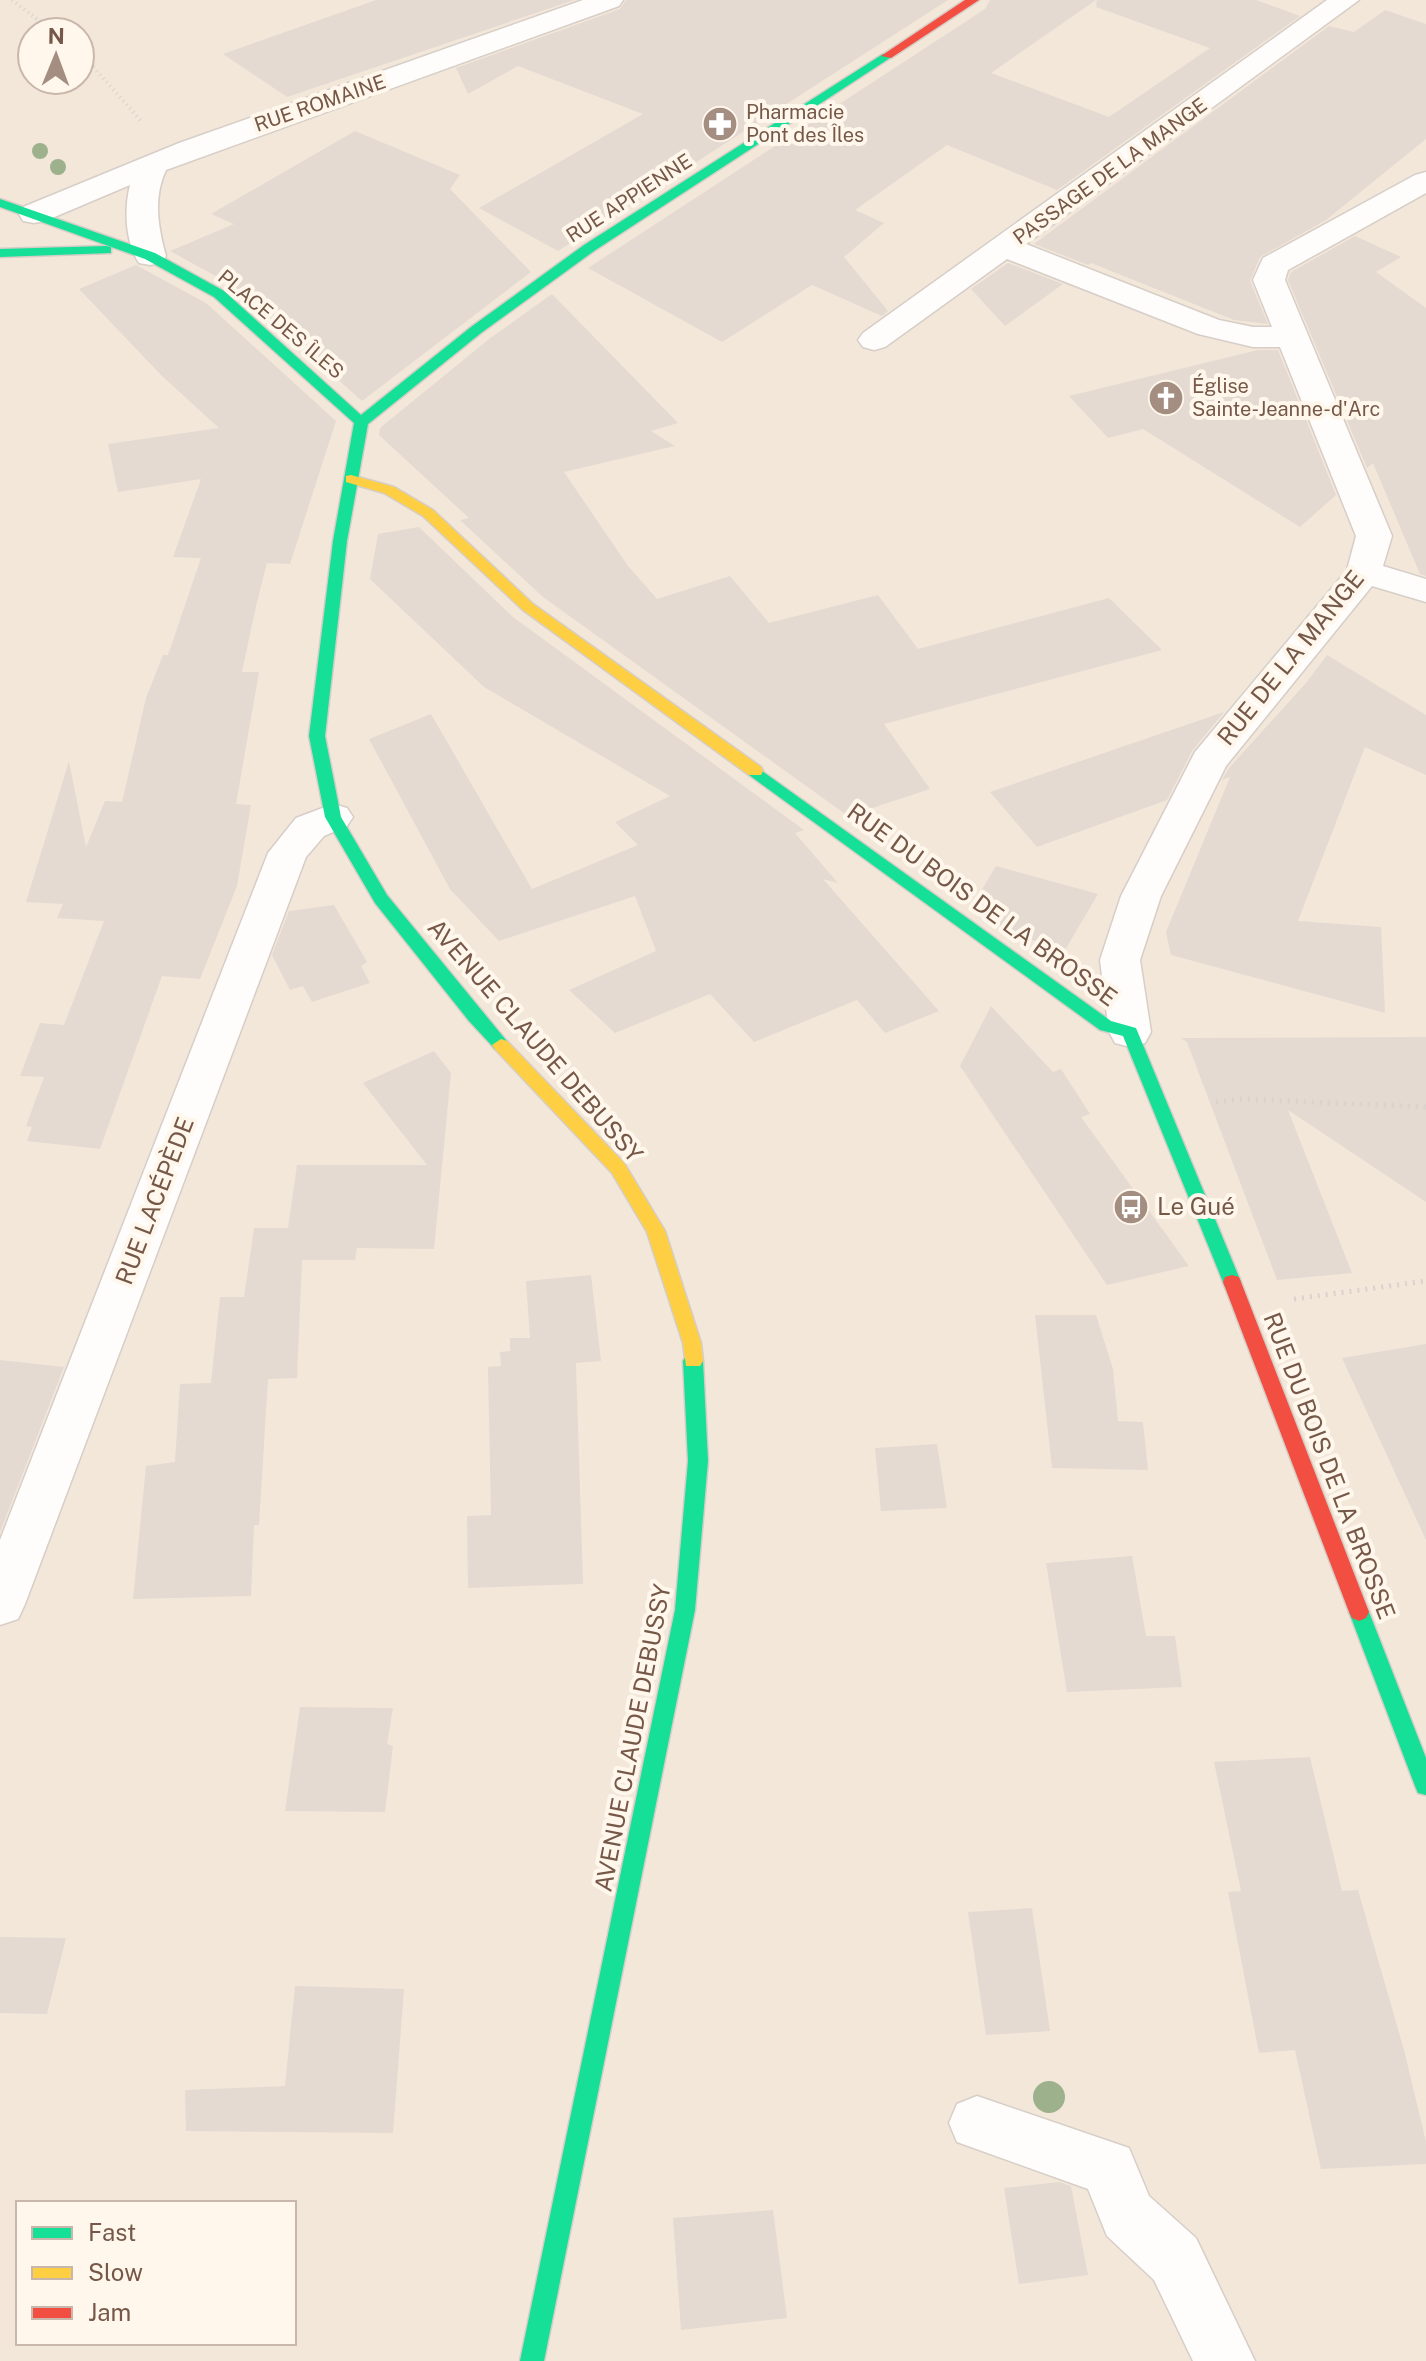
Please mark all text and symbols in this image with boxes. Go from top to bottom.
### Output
north arrow [16,16,96,96]
text: N [48,23,65,49]
street label: RUE ROMAINE [251,69,389,137]
street label: PASSAGE DE LA MANGE [1008,93,1212,249]
place label: Pharmacie Pont des Îles [746,100,864,147]
pharmacy icon: Pharmacie Pont des Îles [701,105,739,143]
street label: RUE APPIENNE [562,148,696,248]
street label: PLACE DES ÎLES [213,264,349,384]
place label: Église Sainte-Jeanne-d'Arc [1192,373,1380,421]
church icon: Église Sainte-Jeanne-d'Arc [1147,379,1185,417]
street label: RUE DE LA MANGE [1211,564,1369,750]
street label: RUE DU BOIS DE LA BROSSE [842,797,1123,1011]
street label: AVENUE CLAUDE DEBUSSY [423,913,649,1168]
street label: RUE LACÉPÈDE [109,1113,199,1288]
bus stop icon: Le Gué [1112,1188,1150,1226]
place label: Le Gué [1157,1192,1235,1220]
street label: RUE DU BOIS DE LA BROSSE [1258,1308,1401,1623]
street label: AVENUE CLAUDE DEBUSSY [588,1581,676,1894]
legend [16,2201,296,2345]
text: Fast [88,2218,136,2246]
text: Slow [88,2258,143,2286]
text: Jam [88,2298,131,2326]

